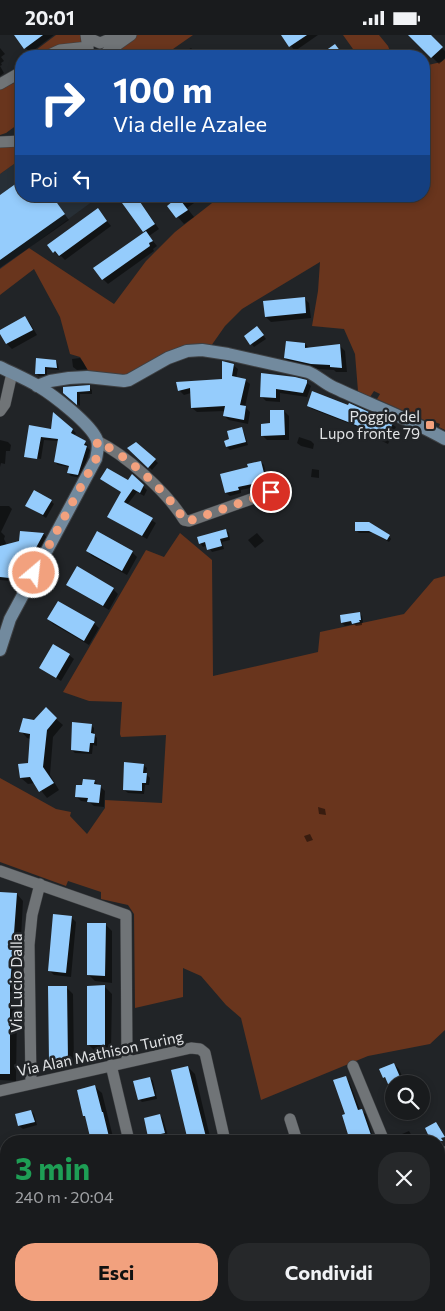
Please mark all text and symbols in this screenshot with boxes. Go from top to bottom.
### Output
text: 20:01 [25,6,75,29]
text: 100 m [113,67,213,110]
icon: right [30,70,95,135]
text: Via delle Azalee [113,110,267,137]
icon: left [68,165,96,193]
text: Poi [30,168,58,191]
place label: Poggio del Lupo fronte 79 [319,407,420,442]
marker: Poggio del Lupo fronte 79 [424,419,436,431]
pin [250,471,292,513]
icon: arrive [257,478,285,506]
position arrow [7,546,59,598]
street label: Via Lucio Dalla [7,933,25,1033]
street label: Via Alan Mathison Turing [15,1027,185,1079]
map controls [385,1075,430,1120]
button: search [385,1075,430,1120]
text: 3 min [15,1149,90,1186]
button: close [378,1152,430,1204]
text: 240 m · 20:04 [15,1187,114,1206]
button: Esci [15,1243,218,1301]
button: Condividi [228,1243,430,1301]

